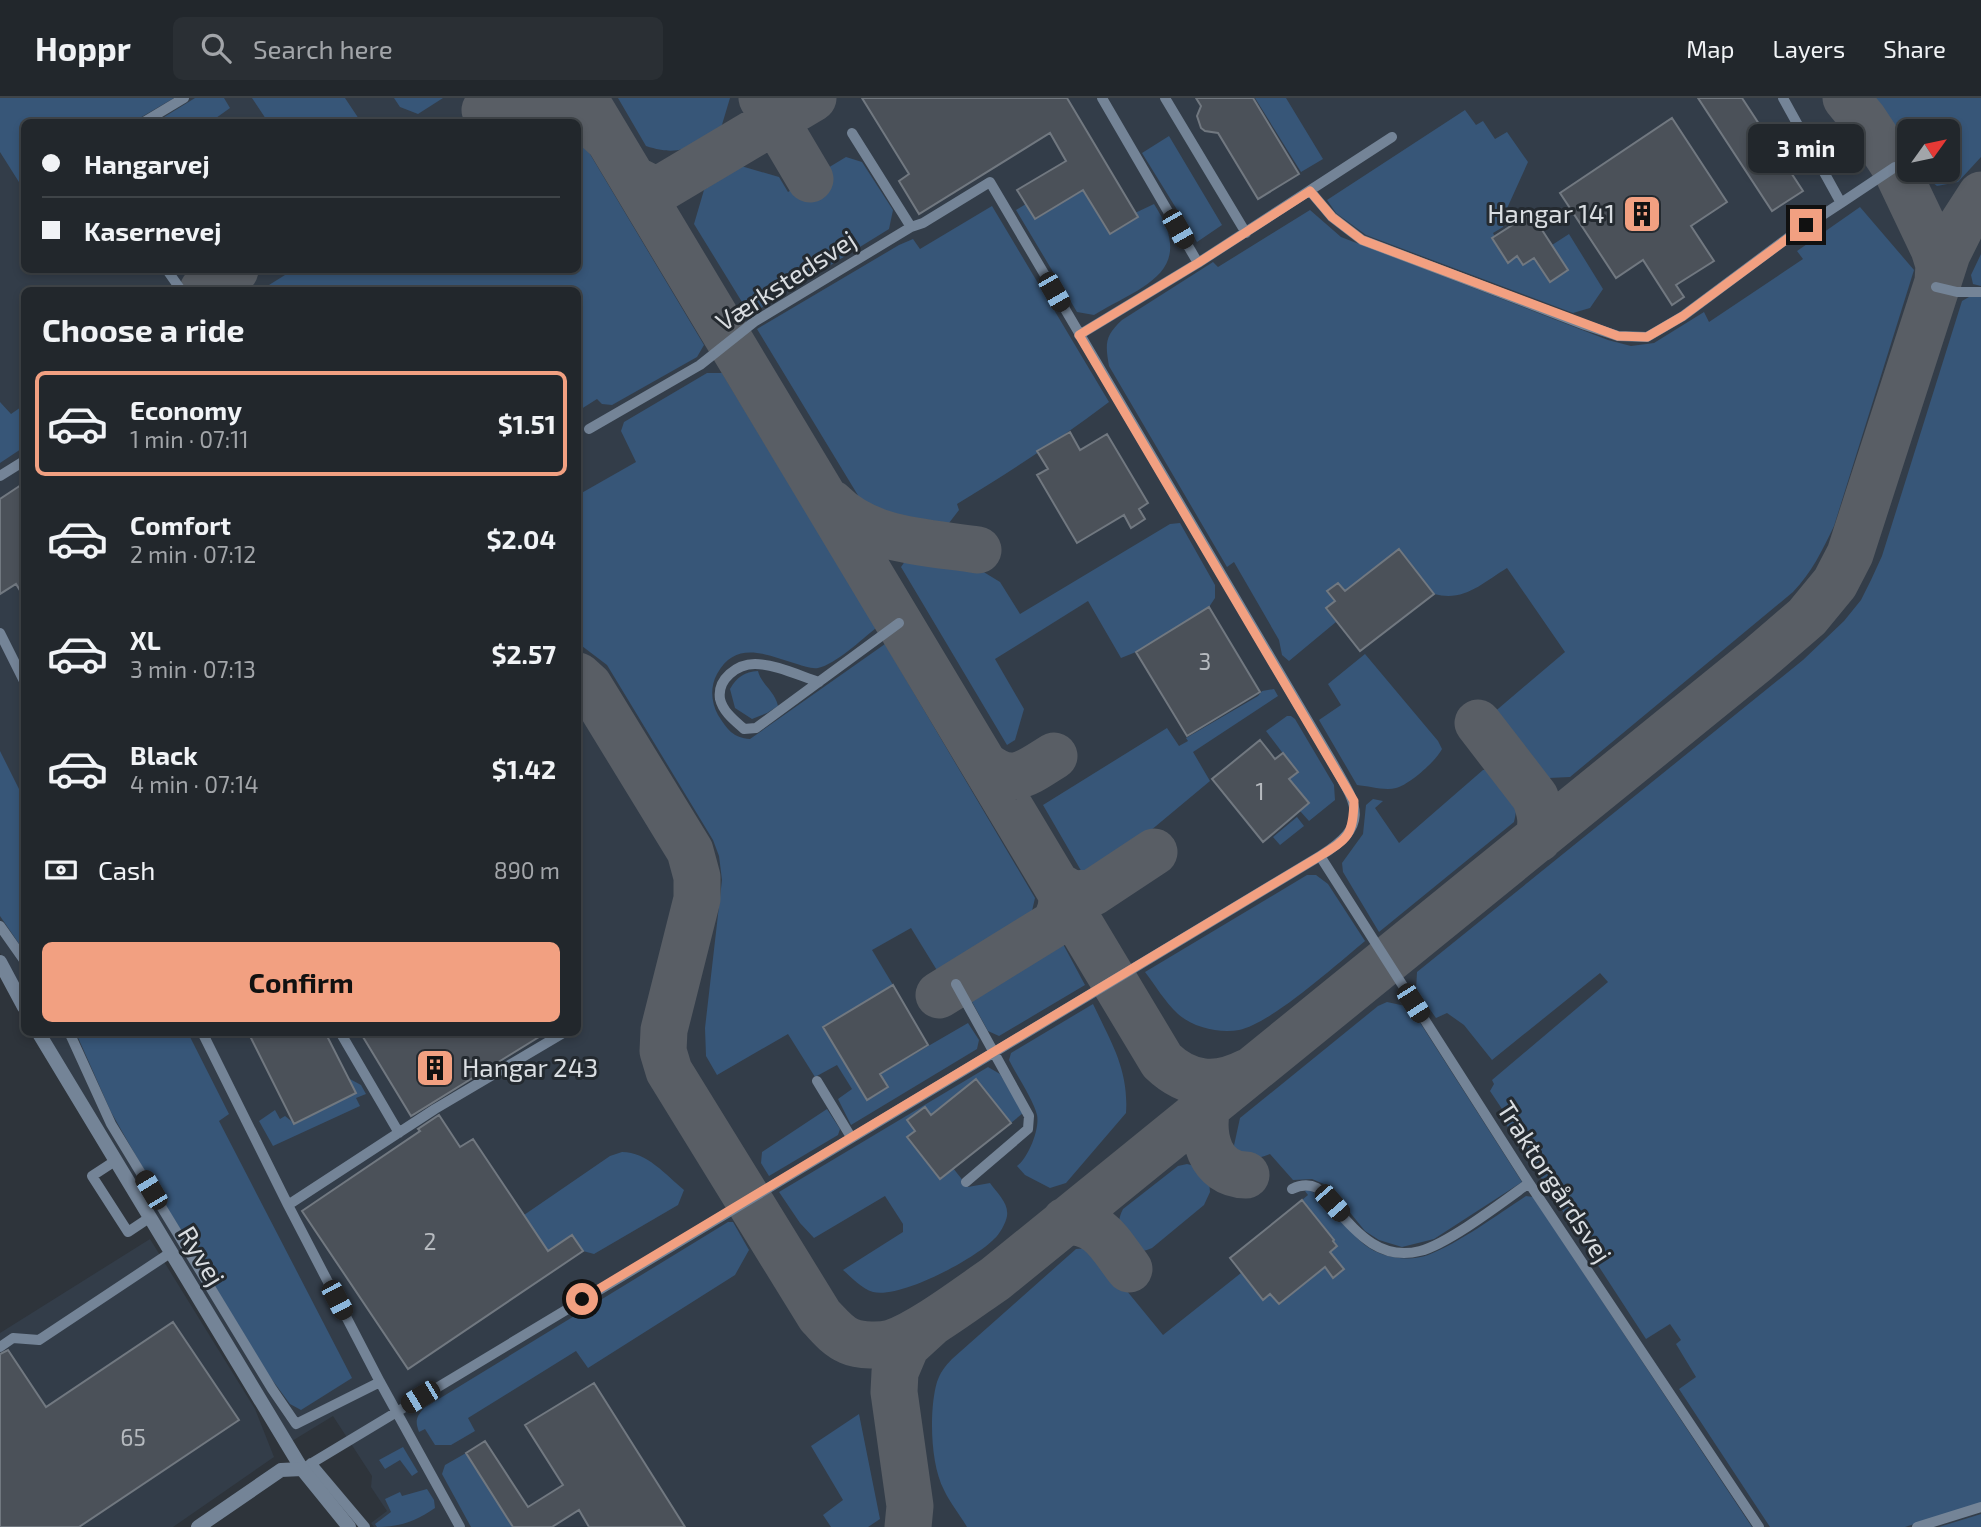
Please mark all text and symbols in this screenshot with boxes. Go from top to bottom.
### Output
search box [173,17,663,80]
text: Hoppr [35,28,131,68]
icon: search [197,29,235,67]
text: Search here [253,33,393,64]
text: Map [1686,34,1734,63]
text: Layers [1772,34,1845,63]
text: Share [1883,34,1946,63]
north arrow [1897,119,1960,182]
map controls [1897,119,1960,182]
callout: 3 min [1748,123,1864,172]
text: 3 min [1777,134,1835,162]
text: Hangarvej [84,148,210,179]
building icon: Hangar 141 [1621,193,1663,235]
place label: Hangar 141 [1487,197,1615,228]
car [1159,206,1198,252]
route end [1790,209,1822,241]
text: Kasernevej [84,215,221,246]
street label: Værkstedsvej [709,223,861,336]
car [1035,269,1074,315]
text: Choose a ride [42,310,245,348]
icon: car [46,392,109,455]
text: Economy [130,394,242,425]
text: $1.51 [498,408,556,439]
text: 1 min · 07:11 [130,425,249,453]
icon: car [46,507,109,570]
text: Comfort [130,509,231,540]
text: $2.04 [487,523,556,554]
text: 2 min · 07:12 [130,540,256,568]
icon: car [46,622,109,685]
text: XL [130,624,161,655]
text: $2.57 [491,638,556,669]
house number: 3 [1199,647,1211,675]
text: 3 min · 07:13 [130,655,256,683]
icon: car [46,737,109,800]
text: Black [130,739,198,770]
text: $1.42 [492,753,556,784]
text: 4 min · 07:14 [130,770,259,798]
house number: 1 [1255,777,1265,805]
icon: cash [42,851,80,889]
text: Cash [98,854,155,885]
text: 890 m [494,856,560,884]
button: Confirm [42,942,560,1022]
car [1393,980,1434,1026]
building icon: Hangar 243 [414,1047,456,1089]
place label: Hangar 243 [462,1051,598,1082]
street label: Traktorgårdsvej [1491,1095,1619,1268]
car [132,1167,171,1213]
car [1311,1180,1354,1226]
street label: Ryvej [173,1220,232,1291]
house number: 2 [424,1227,436,1255]
car [318,1277,357,1323]
route start [566,1283,598,1315]
car [397,1377,444,1417]
house number: 65 [120,1423,146,1451]

